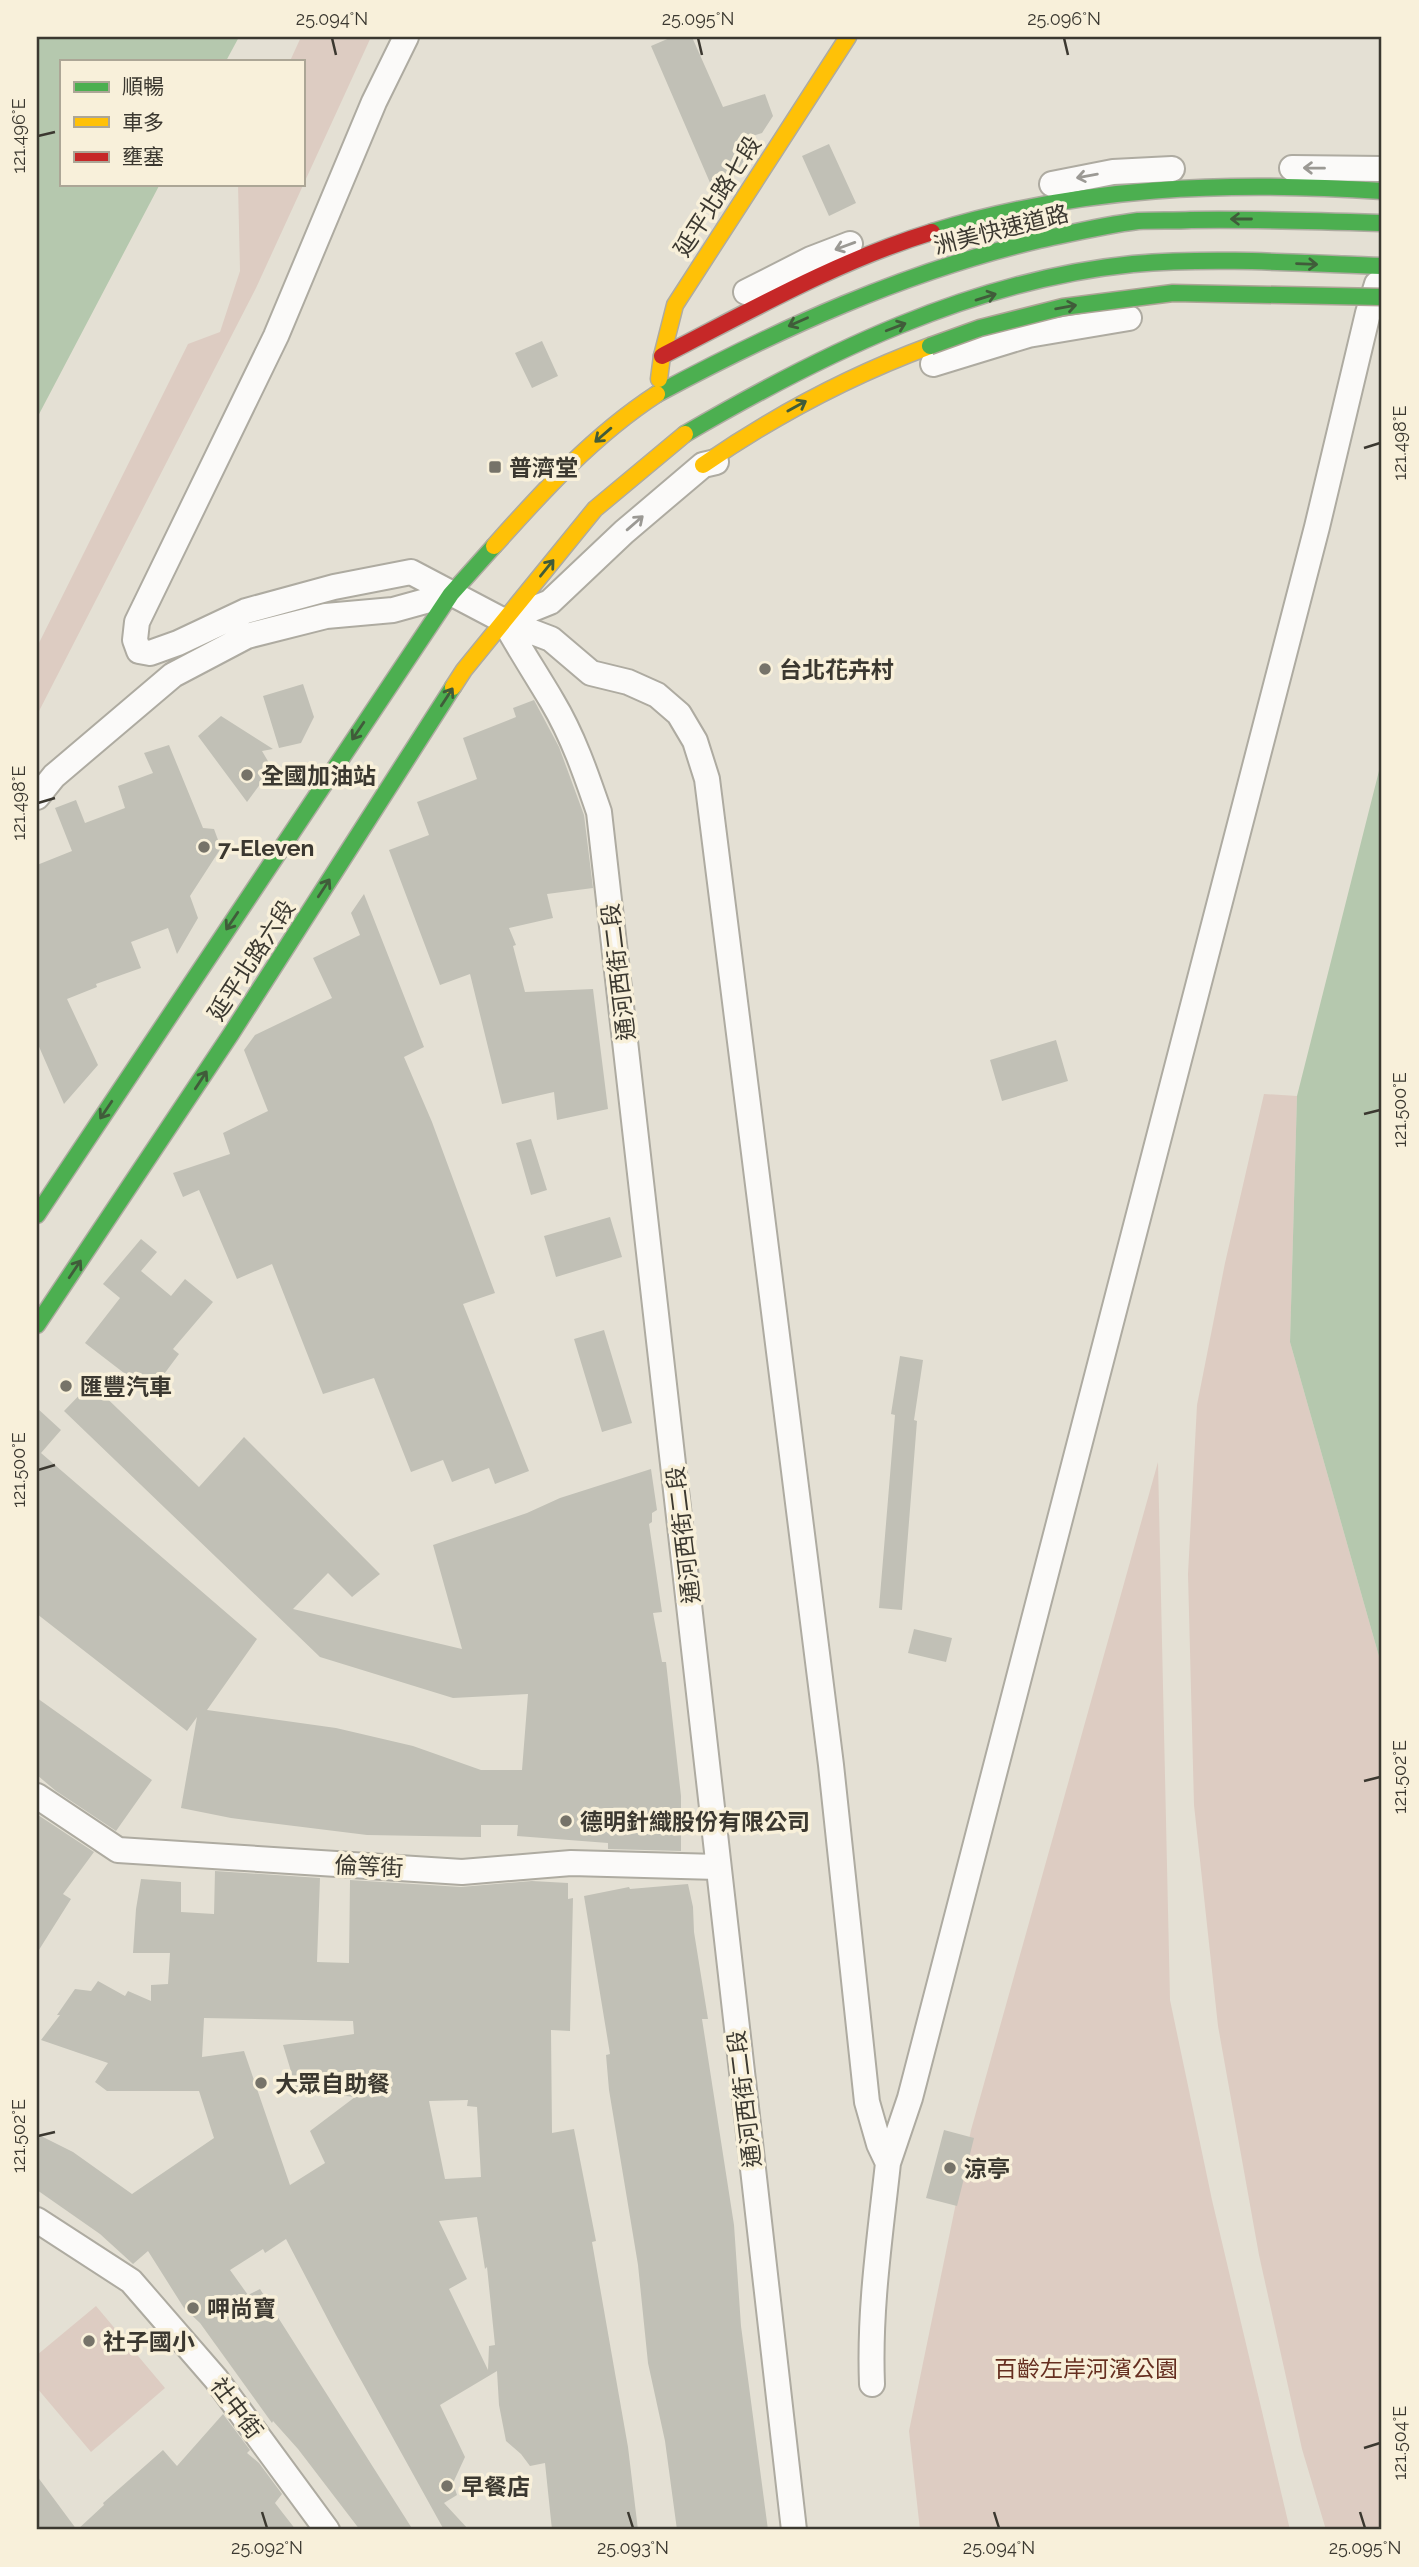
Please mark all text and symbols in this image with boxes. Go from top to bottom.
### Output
text: 25.094°N [296,8,368,29]
text: 25.095°N [662,8,734,29]
text: 25.096°N [1027,8,1101,29]
legend [60,60,304,186]
text: 順暢 [122,74,164,99]
text: 121.496°E [8,98,29,174]
text: 車多 [122,110,164,135]
street label: 延平北路七段 [668,131,766,261]
text: 壅塞 [122,144,164,169]
one-way arrow [1303,161,1326,175]
one-way arrow [1076,170,1099,183]
street label: 洲美快速道路 [931,199,1071,259]
one-way arrow [1229,212,1252,226]
one-way arrow [835,241,857,253]
one-way arrow [1296,257,1319,270]
one-way arrow [975,290,997,303]
one-way arrow [1054,300,1077,313]
one-way arrow [788,316,809,329]
one-way arrow [884,320,906,333]
one-way arrow [787,399,807,413]
text: 121.498°E [1389,405,1410,481]
one-way arrow [594,427,612,443]
place label: 普濟堂 [509,454,578,481]
marker: 普濟堂 [487,459,503,475]
one-way arrow [626,515,644,531]
one-way arrow [539,559,555,577]
place label: 台北花卉村 [779,656,894,683]
marker: 台北花卉村 [757,661,773,677]
one-way arrow [440,687,454,707]
one-way arrow [351,721,365,741]
place label: 全國加油站 [261,762,376,789]
text: 121.498°E [8,765,29,841]
marker: 全國加油站 [239,767,255,783]
place label: 7-Eleven [218,834,314,861]
marker: 7-Eleven [196,839,212,855]
one-way arrow [318,879,332,899]
street label: 延平北路六段 [202,895,300,1025]
street label: 通河西街二段 [596,902,640,1042]
one-way arrow [225,911,239,930]
one-way arrow [194,1070,208,1090]
text: 121.500°E [1389,1072,1410,1148]
one-way arrow [99,1100,113,1120]
one-way arrow [68,1260,82,1279]
place label: 匯豐汽車 [80,1373,172,1400]
marker: 匯豐汽車 [58,1378,74,1394]
text: 121.500°E [8,1432,29,1508]
street label: 通河西街二段 [661,1465,705,1605]
text: 121.502°E [1389,1740,1410,1814]
place label: 德明針織股份有限公司 [580,1808,810,1835]
marker: 德明針織股份有限公司 [558,1813,574,1829]
street label: 倫等街 [334,1851,404,1881]
street label: 通河西街二段 [722,2029,766,2169]
place label: 大眾自助餐 [275,2070,390,2097]
marker: 大眾自助餐 [253,2075,269,2091]
text: 121.502°E [8,2099,29,2173]
place label: 涼亭 [964,2155,1010,2182]
marker: 涼亭 [942,2160,958,2176]
place label: 呷尚寶 [207,2295,276,2322]
marker: 呷尚寶 [185,2300,201,2316]
place label: 社子國小 [103,2328,195,2355]
marker: 社子國小 [81,2333,97,2349]
park label: 百齡左岸河濱公園 [994,2355,1178,2382]
street label: 社中街 [205,2372,269,2444]
text: 121.504°E [1389,2406,1410,2480]
place label: 早餐店 [461,2473,530,2500]
marker: 早餐店 [439,2478,455,2494]
text: 25.092°N [231,2537,303,2558]
text: 25.093°N [597,2537,669,2558]
text: 25.094°N [963,2537,1035,2558]
text: 25.095°N [1329,2537,1401,2558]

